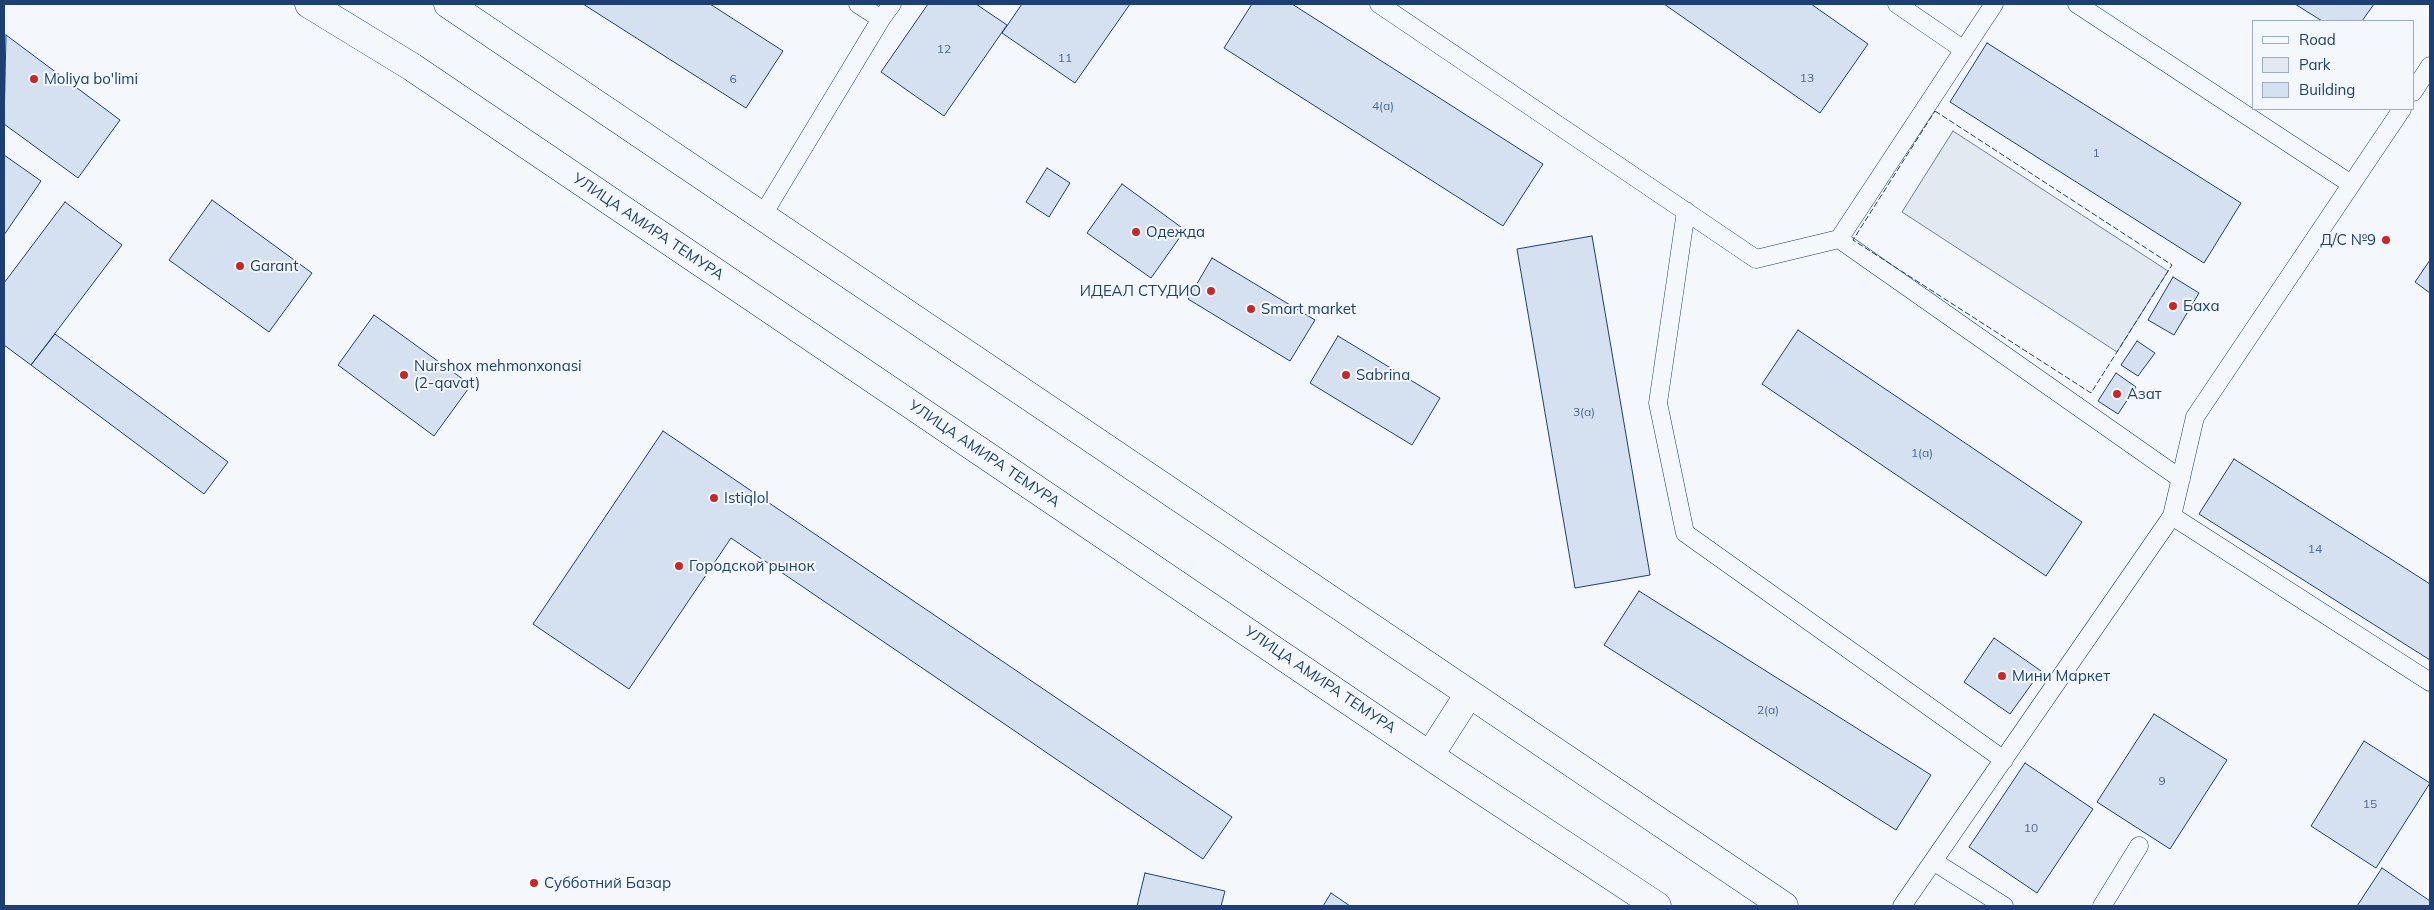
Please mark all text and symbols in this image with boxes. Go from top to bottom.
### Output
legend [2252,20,2414,110]
text: Road [2299,30,2336,49]
house number: 12 [937,42,951,56]
house number: 11 [1058,51,1072,65]
text: Park [2299,55,2331,74]
place label: Moliya bo'limi [44,70,138,88]
house number: 13 [1800,71,1814,85]
house number: 6 [729,72,737,86]
marker: Moliya bo'limi [28,73,40,85]
text: Building [2299,80,2355,99]
house number: 4(а) [1372,99,1394,113]
house number: 1 [2092,146,2100,160]
street label: УЛИЦА АМИРА ТЕМУРА [569,170,727,284]
place label: Одежда [1146,223,1205,241]
marker: Одежда [1130,226,1142,238]
place label: Д/С №9 [2320,231,2376,249]
marker: Д/С №9 [2380,234,2392,246]
place label: Garant [250,257,298,275]
marker: Garant [234,260,246,272]
place label: ИДЕАЛ СТУДИО [1080,282,1201,300]
marker: ИДЕАЛ СТУДИО [1205,285,1217,297]
place label: Баха [2183,297,2220,315]
place label: Smart market [1261,300,1356,318]
marker: Баха [2167,300,2179,312]
marker: Smart market [1245,303,1257,315]
place label: Nurshox mehmonxonasi (2-qavat) [414,357,582,392]
place label: Sabrina [1356,366,1410,384]
marker: Nurshox mehmonxonasi (2-qavat) [398,369,410,381]
marker: Sabrina [1340,369,1352,381]
place label: Азат [2127,385,2162,403]
marker: Азат [2111,388,2123,400]
street label: УЛИЦА АМИРА ТЕМУРА [905,397,1063,511]
house number: 3(а) [1573,405,1595,419]
house number: 1(а) [1911,446,1933,460]
place label: Istiqlol [724,489,769,507]
marker: Istiqlol [708,492,720,504]
house number: 14 [2308,542,2322,556]
place label: Городской рынок [689,557,815,575]
marker: Городской рынок [673,560,685,572]
street label: УЛИЦА АМИРА ТЕМУРА [1241,623,1399,737]
place label: Мини Маркет [2012,667,2110,685]
marker: Мини Маркет [1996,670,2008,682]
house number: 2(а) [1757,703,1779,717]
house number: 9 [2158,774,2166,788]
house number: 15 [2363,797,2377,811]
house number: 10 [2024,821,2038,835]
place label: Субботний Базар [544,874,671,892]
marker: Субботний Базар [528,877,540,889]

